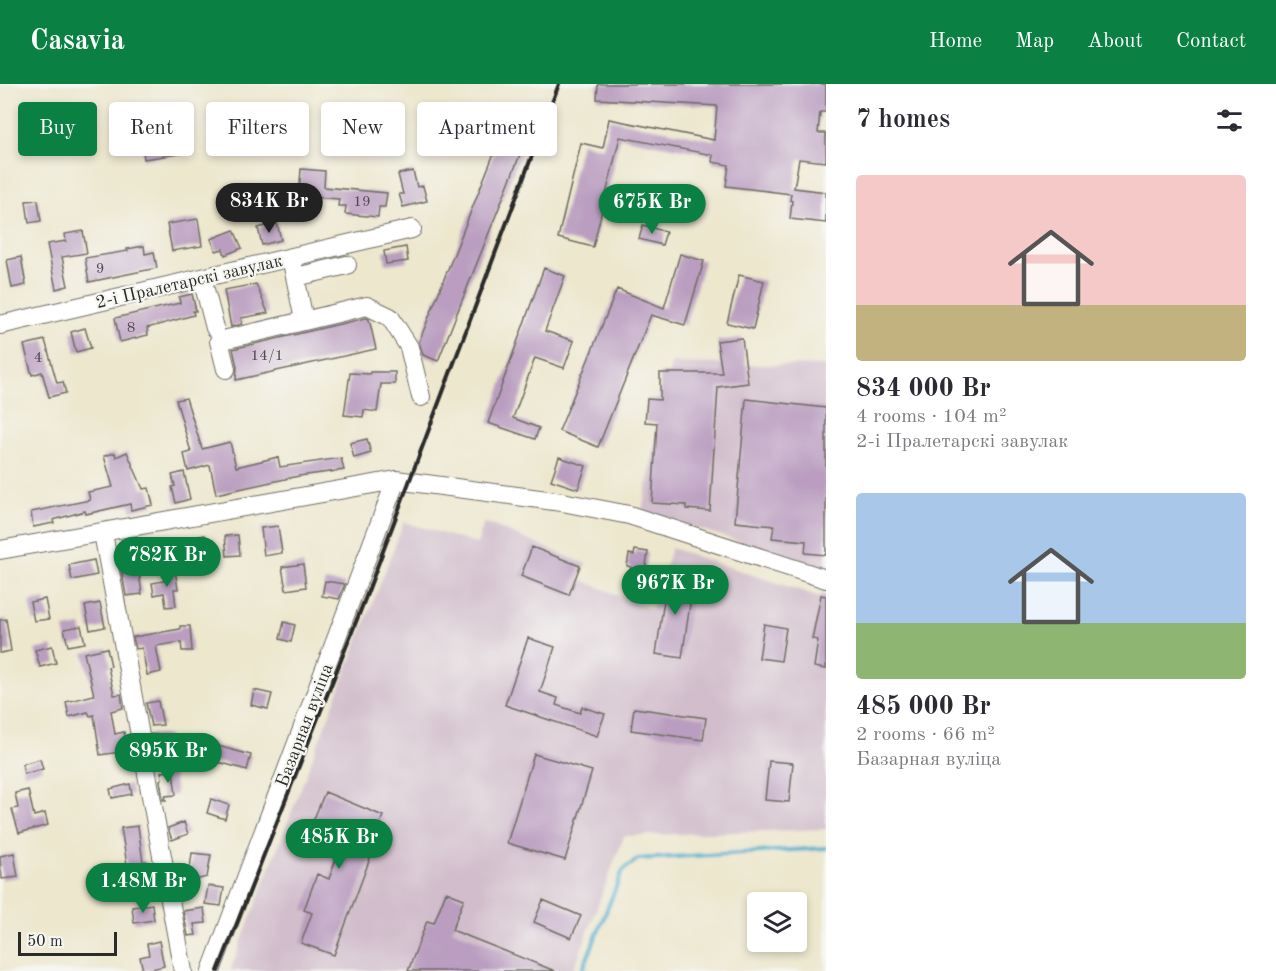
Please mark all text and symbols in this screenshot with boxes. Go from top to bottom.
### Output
text: Casavia [30,28,125,56]
text: Home [929,31,982,52]
text: Map [1015,31,1054,52]
text: About [1087,31,1143,52]
text: Contact [1176,31,1246,52]
chip: Buy [18,102,97,156]
chip: Rent [109,102,194,156]
chip: Filters [206,102,309,156]
chip: New [321,102,405,156]
chip: Apartment [417,102,557,156]
icon: filters [1213,104,1246,137]
text: 7 homes [856,107,950,133]
pin: 834K Br [214,183,324,234]
pin: 675K Br [597,184,707,235]
text: 834K Br [230,192,308,212]
text: 675K Br [613,193,691,213]
house number: 19 [353,195,371,210]
icon: home [997,214,1105,322]
street label: 2-і Пралетарскі завулак [94,252,284,312]
house number: 9 [96,262,104,277]
house number: 8 [127,321,135,336]
house number: 14/1 [251,349,283,364]
house number: 4 [34,351,42,366]
text: 834 000 Br [856,376,991,402]
text: 4 rooms · 104 m² [856,407,1006,427]
text: 2-і Пралетарскі завулак [856,432,1068,452]
icon: home [997,532,1105,640]
pin: 782K Br [112,537,222,588]
text: 782K Br [128,546,206,566]
pin: 967K Br [620,565,730,616]
text: 967K Br [636,574,714,594]
street label: Базарная вуліца [273,661,337,790]
text: 485 000 Br [856,694,991,720]
text: 2 rooms · 66 m² [856,725,995,745]
pin: 895K Br [113,733,223,784]
text: 895K Br [129,742,207,762]
text: Базарная вуліца [856,750,1001,770]
pin: 485K Br [284,819,394,870]
text: 485K Br [300,828,378,848]
pin: 1.48M Br [81,863,205,914]
text: 1.48M Br [100,872,186,892]
map controls [747,892,807,952]
button: layers [747,892,807,952]
scale bar [18,929,117,956]
text: 50 m [27,934,63,950]

